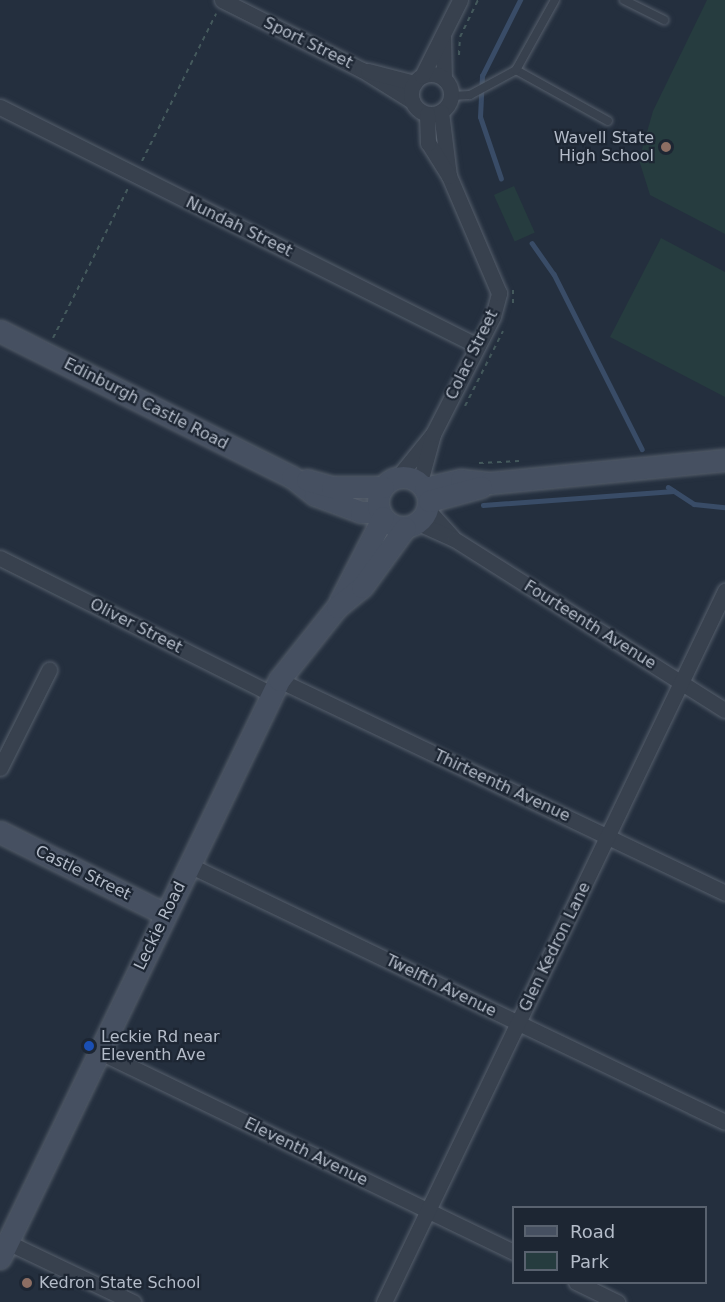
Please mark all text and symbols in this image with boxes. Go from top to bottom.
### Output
street label: Sport Street [260,13,356,73]
place label: Wavell State High School [554,128,654,166]
marker: Wavell State High School [659,140,673,154]
street label: Nundah Street [183,193,295,261]
street label: Colac Street [442,307,502,403]
street label: Edinburgh Castle Road [61,354,231,454]
street label: Fourteenth Avenue [520,577,660,673]
street label: Oliver Street [87,595,185,657]
street label: Thirteenth Avenue [431,746,573,826]
street label: Castle Street [32,842,134,904]
street label: Leckie Road [130,879,190,973]
street label: Glen Kedron Lane [515,879,595,1015]
street label: Twelfth Avenue [383,951,499,1021]
place label: Leckie Rd near Eleventh Ave [101,1027,220,1065]
marker: Leckie Rd near Eleventh Ave [82,1039,96,1053]
street label: Eleventh Avenue [241,1114,371,1190]
legend [512,1206,707,1284]
text: Road [570,1221,615,1242]
text: Park [570,1251,609,1272]
place label: Kedron State School [39,1273,200,1293]
marker: Kedron State School [20,1276,34,1290]

